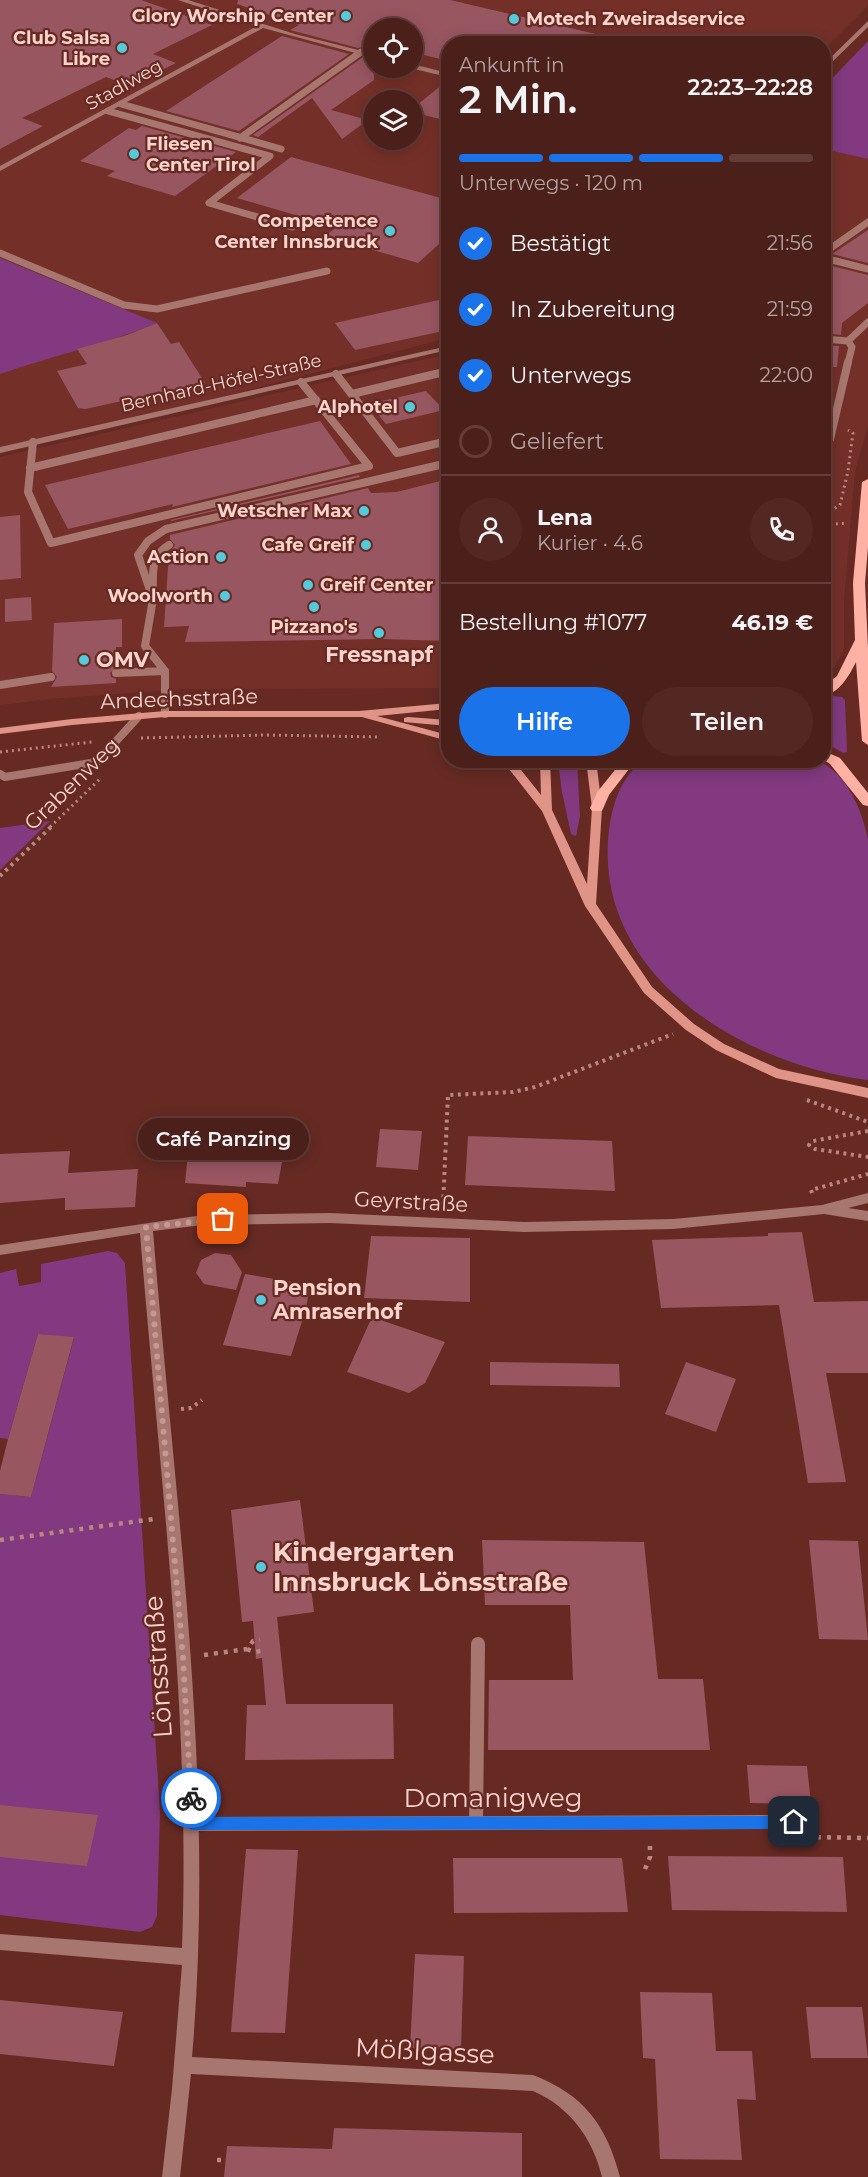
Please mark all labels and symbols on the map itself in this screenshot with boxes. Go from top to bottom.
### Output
place label: Glory Worship Center [132,5,334,27]
place label: Motech Zweiradservice [526,8,745,30]
marker: Glory Worship Center [339,9,353,23]
marker: Motech Zweiradservice [507,12,521,26]
place label: Club Salsa Libre [13,27,110,70]
marker: Club Salsa Libre [115,41,129,55]
street label: Stadlweg [82,55,166,115]
place label: Fliesen Center Tirol [146,133,256,176]
marker: Fliesen Center Tirol [127,147,141,161]
place label: Competence Center Innsbruck [215,210,378,253]
marker: Competence Center Innsbruck [383,224,397,238]
street label: Bernhard-Höfel-Straße [119,349,323,417]
place label: Alphotel [317,396,398,418]
marker: Alphotel [403,400,417,414]
place label: Wetscher Max [217,500,352,522]
marker: Wetscher Max [357,504,371,518]
place label: Cafe Greif [261,534,355,556]
marker: Cafe Greif [359,538,373,552]
place label: Action [146,546,209,568]
marker: Action [214,550,228,564]
place label: Greif Center [320,574,434,596]
marker: Greif Center [301,578,315,592]
place label: Woolworth [107,585,213,607]
marker: Woolworth [218,589,232,603]
marker: Pizzano's [307,600,321,614]
place label: Pizzano's [271,616,358,638]
marker: Fressnapf [372,626,386,640]
place label: Fressnapf [325,642,434,667]
place label: OMV [96,647,149,672]
marker: OMV [77,653,91,667]
street label: Andechsstraße [100,683,258,714]
street label: Grabenweg [19,732,124,835]
callout: Café Panzing [138,1117,308,1159]
street label: Geyrstraße [353,1186,469,1217]
pin [197,1193,248,1244]
place label: Pension Amraserhof [272,1275,403,1324]
marker: Pension Amraserhof [254,1293,268,1307]
place label: Kindergarten Innsbruck Lönsstraße [273,1536,568,1598]
marker: Kindergarten Innsbruck Lönsstraße [254,1560,268,1574]
street label: Lönsstraße [137,1595,179,1739]
courier [161,1768,221,1828]
street label: Domanigweg [403,1782,583,1814]
pin [768,1796,819,1847]
street label: Mößlgasse [354,2031,496,2071]

